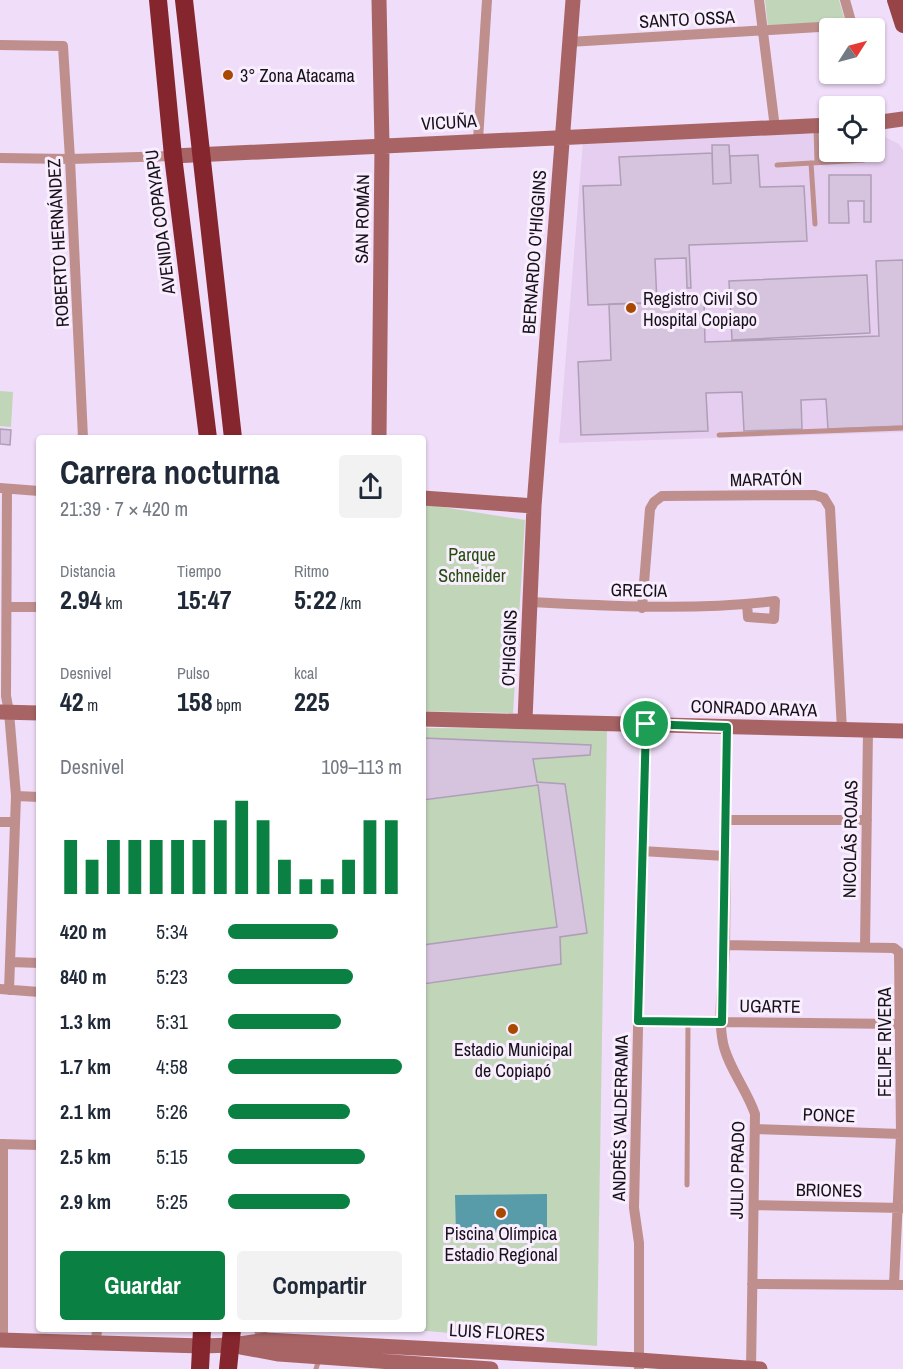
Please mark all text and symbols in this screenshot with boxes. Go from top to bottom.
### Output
street label: SANTO OSSA [639,4,736,34]
north arrow [819,18,885,84]
map controls [819,18,885,162]
place label: 3° Zona Atacama [240,63,355,88]
marker: 3° Zona Atacama [221,68,235,82]
button: locate [819,96,885,162]
street label: VICUÑA [421,108,478,136]
street label: AVENIDA COPAYAPU [139,148,181,297]
street label: ROBERTO HERNÁNDEZ [41,158,75,328]
street label: BERNARDO O'HIGGINS [516,169,552,335]
street label: SAN ROMÁN [349,174,375,264]
place label: Registro Civil SO Hospital Copiapo [643,286,758,332]
marker: Registro Civil SO Hospital Copiapo [624,301,638,315]
text: Carrera nocturna [60,450,280,494]
button: share [339,455,402,518]
street label: MARATÓN [730,466,802,492]
text: 21:39 · 7 × 420 m [60,495,188,522]
park label: Parque Schneider [438,542,506,588]
text: Distancia [60,560,115,582]
text: Tiempo [177,560,221,582]
text: Ritmo [294,560,329,582]
street label: GRECIA [610,577,668,603]
text: 2.94 [60,582,102,617]
text: 15:47 [177,582,232,617]
text: 5:22 [294,582,337,617]
text: km [102,592,123,614]
text: /km [337,592,361,614]
street label: O'HIGGINS [495,609,523,687]
text: Desnivel [60,662,111,684]
text: Pulso [177,662,210,684]
text: kcal [294,662,317,684]
text: 42 [60,684,84,719]
text: 158 [177,684,213,719]
text: 225 [294,684,330,719]
street label: CONRADO ARAYA [690,693,818,723]
text: m [84,694,98,716]
text: bpm [213,694,242,716]
pin [620,698,671,749]
icon: arrive [629,707,662,740]
text: Desnivel [60,753,124,780]
text: 109–113 m [321,753,402,780]
street label: NICOLÁS ROJAS [836,780,864,898]
text: 420 m [60,918,107,945]
text: 5:34 [156,918,188,945]
text: 840 m [60,963,107,990]
text: 5:23 [156,963,188,990]
street label: FELIPE RIVERA [872,987,897,1097]
street label: UGARTE [739,993,801,1019]
text: 1.3 km [60,1008,111,1035]
text: 5:31 [156,1008,188,1035]
marker: Estadio Municipal de Copiapó [506,1022,520,1036]
street label: ANDRÉS VALDERRAMA [606,1035,634,1202]
place label: Estadio Municipal de Copiapó [454,1037,572,1083]
text: 1.7 km [60,1053,111,1080]
text: 4:58 [156,1053,188,1080]
text: 2.1 km [60,1098,111,1125]
text: 5:26 [156,1098,188,1125]
street label: PONCE [802,1102,856,1128]
street label: JULIO PRADO [724,1121,750,1219]
text: 2.5 km [60,1143,111,1170]
text: 5:15 [156,1143,188,1170]
street label: BRIONES [796,1177,863,1203]
text: 2.9 km [60,1188,111,1215]
text: 5:25 [156,1188,188,1215]
marker: Piscina Olímpica Estadio Regional [494,1206,508,1220]
place label: Piscina Olímpica Estadio Regional [444,1221,558,1267]
button: Guardar [60,1251,225,1320]
button: Compartir [237,1251,402,1320]
street label: LUIS FLORES [448,1317,546,1347]

